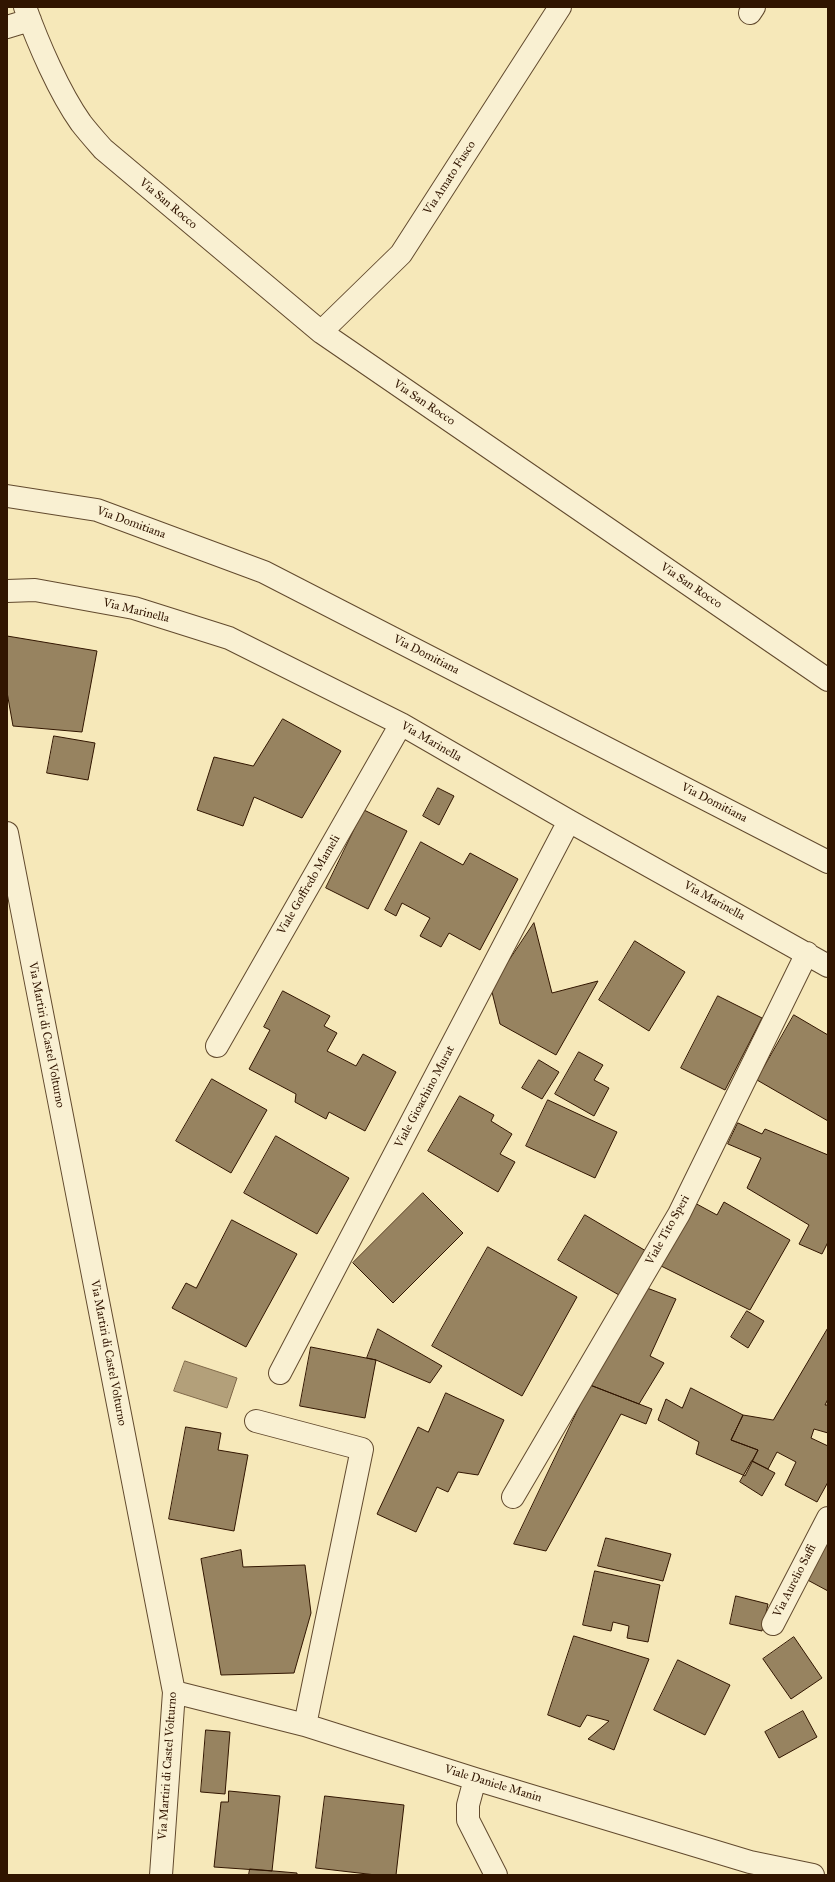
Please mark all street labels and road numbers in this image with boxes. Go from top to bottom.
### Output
street label: Via Amato Fusco [421,138,479,218]
street label: Via San Rocco [136,176,200,232]
street label: Via San Rocco [391,377,457,429]
street label: Via Domitiana [95,504,167,542]
street label: Via San Rocco [658,560,724,612]
street label: Via Marinella [101,596,171,626]
street label: Via Domitiana [390,632,462,678]
street label: Via Marinella [398,719,464,765]
street label: Via Domitiana [678,780,750,826]
street label: Viale Goffredo Mameli [275,833,343,937]
street label: Via Marinella [681,878,747,924]
street label: Via Martiri di Castel Volturno [25,961,67,1109]
street label: Viale Gioachino Murat [392,1044,458,1150]
street label: Viale Tito Speri [643,1193,693,1267]
street label: Via Martiri di Castel Volturno [87,1279,129,1427]
street label: Via Aurelio Saffi [770,1542,820,1620]
street label: Via Martiri di Castel Volturno [156,1692,180,1840]
street label: Viale Daniele Manin [442,1762,544,1806]

